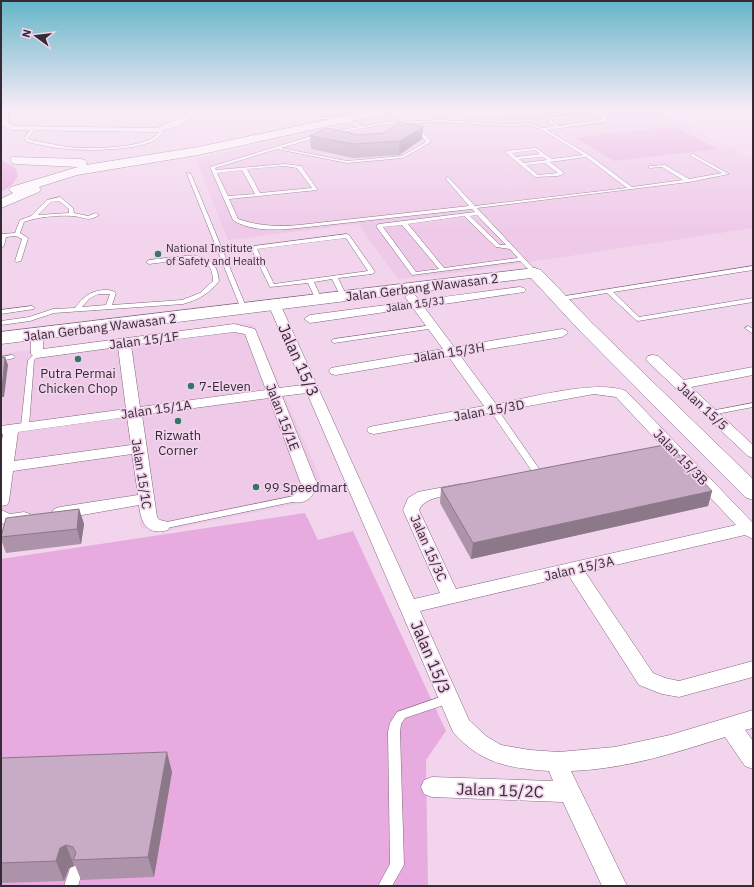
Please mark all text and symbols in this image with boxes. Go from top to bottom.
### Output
north arrow [16,16,56,56]
text: N [19,28,34,39]
place label: National Institute of Safety and Health [166,241,266,268]
marker: National Institute of Safety and Health [153,249,163,259]
street label: Jalan Gerbang Wawasan 2 [345,270,499,305]
street label: Jalan 15/3J [385,293,445,315]
street label: Jalan Gerbang Wawasan 2 [23,310,177,345]
street label: Jalan 15/3 [274,321,324,399]
street label: Jalan 15/1F [108,328,180,353]
street label: Jalan 15/3H [412,338,486,367]
marker: Putra Permai Chicken Chop [73,354,83,364]
place label: Putra Permai Chicken Chop [38,365,118,397]
place label: 7-Eleven [199,378,251,395]
street label: Jalan 15/5 [674,379,731,434]
marker: 7-Eleven [186,381,196,391]
street label: Jalan 15/1E [262,381,303,453]
street label: Jalan 15/1A [120,396,193,423]
street label: Jalan 15/3D [452,396,526,425]
marker: Rizwath Corner [173,416,183,426]
street label: Jalan 15/3B [650,426,712,489]
place label: Rizwath Corner [155,427,201,459]
street label: Jalan 15/1C [128,438,155,510]
place label: 99 Speedmart [264,479,347,496]
marker: 99 Speedmart [251,482,261,492]
street label: Jalan 15/3C [406,512,451,584]
street label: Jalan 15/3A [543,552,616,585]
street label: Jalan 15/3 [407,617,455,697]
street label: Jalan 15/2C [456,778,544,802]

